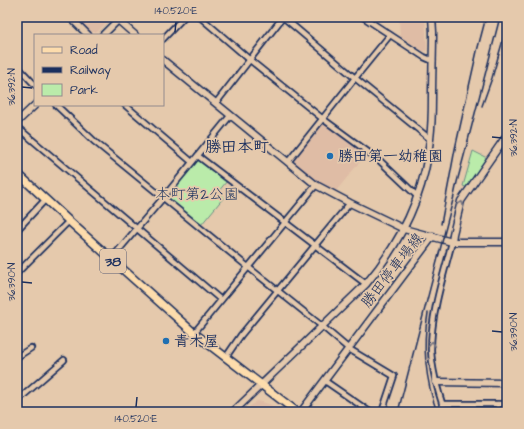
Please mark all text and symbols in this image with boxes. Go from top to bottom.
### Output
text: 140.520°E [154,4,198,18]
legend [34,34,164,106]
text: Road [70,42,98,59]
text: Railway [70,62,111,80]
text: 36.392°N [5,68,19,106]
text: Park [70,82,98,99]
text: 36.392°N [507,119,521,157]
district label: 勝田本町 [205,136,269,158]
place label: 勝田第一幼稚園 [338,146,443,167]
marker: 勝田第一幼稚園 [325,151,335,161]
park label: 本町第2公園 [155,184,239,205]
one-way arrow [457,201,465,208]
street label: 勝田停車場線 [356,228,428,312]
road number: 38 [100,249,126,273]
text: 36.390°N [5,263,19,301]
text: 36.390°N [507,313,521,351]
place label: 青木屋 [174,331,219,352]
marker: 青木屋 [161,336,171,346]
one-way arrow [427,341,436,347]
text: 140.520°E [114,412,158,426]

